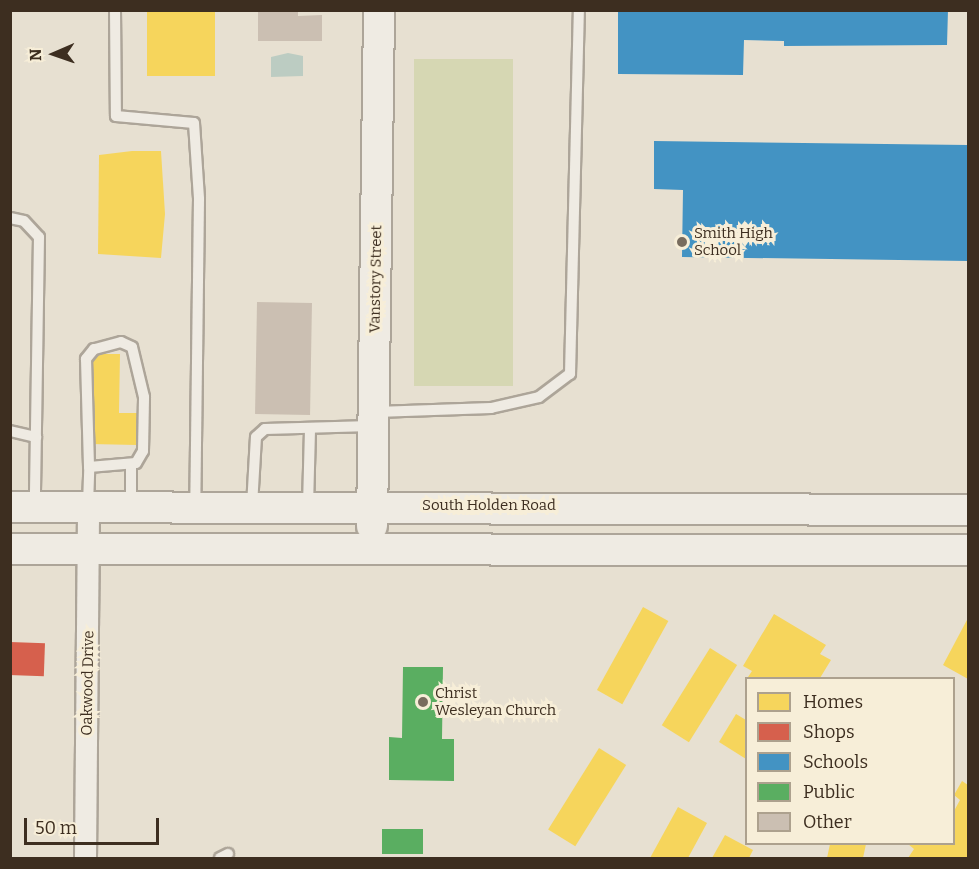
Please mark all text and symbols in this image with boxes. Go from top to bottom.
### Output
north arrow [24,24,84,84]
text: N [26,48,45,61]
place label: Smith High School [694,224,773,259]
street label: Vanstory Street [366,225,386,333]
marker: Smith High School [675,235,689,249]
street label: South Holden Road [422,497,556,515]
street label: Oakwood Drive [78,630,98,736]
legend [745,677,955,845]
place label: Christ Wesleyan Church [435,684,556,719]
text: Homes [803,691,863,713]
marker: Christ Wesleyan Church [416,695,430,709]
text: Shops [803,721,855,743]
text: Schools [803,751,868,773]
text: Public [803,781,855,803]
scale bar [27,806,162,844]
text: Other [803,811,852,833]
text: 50 m [35,817,77,839]

